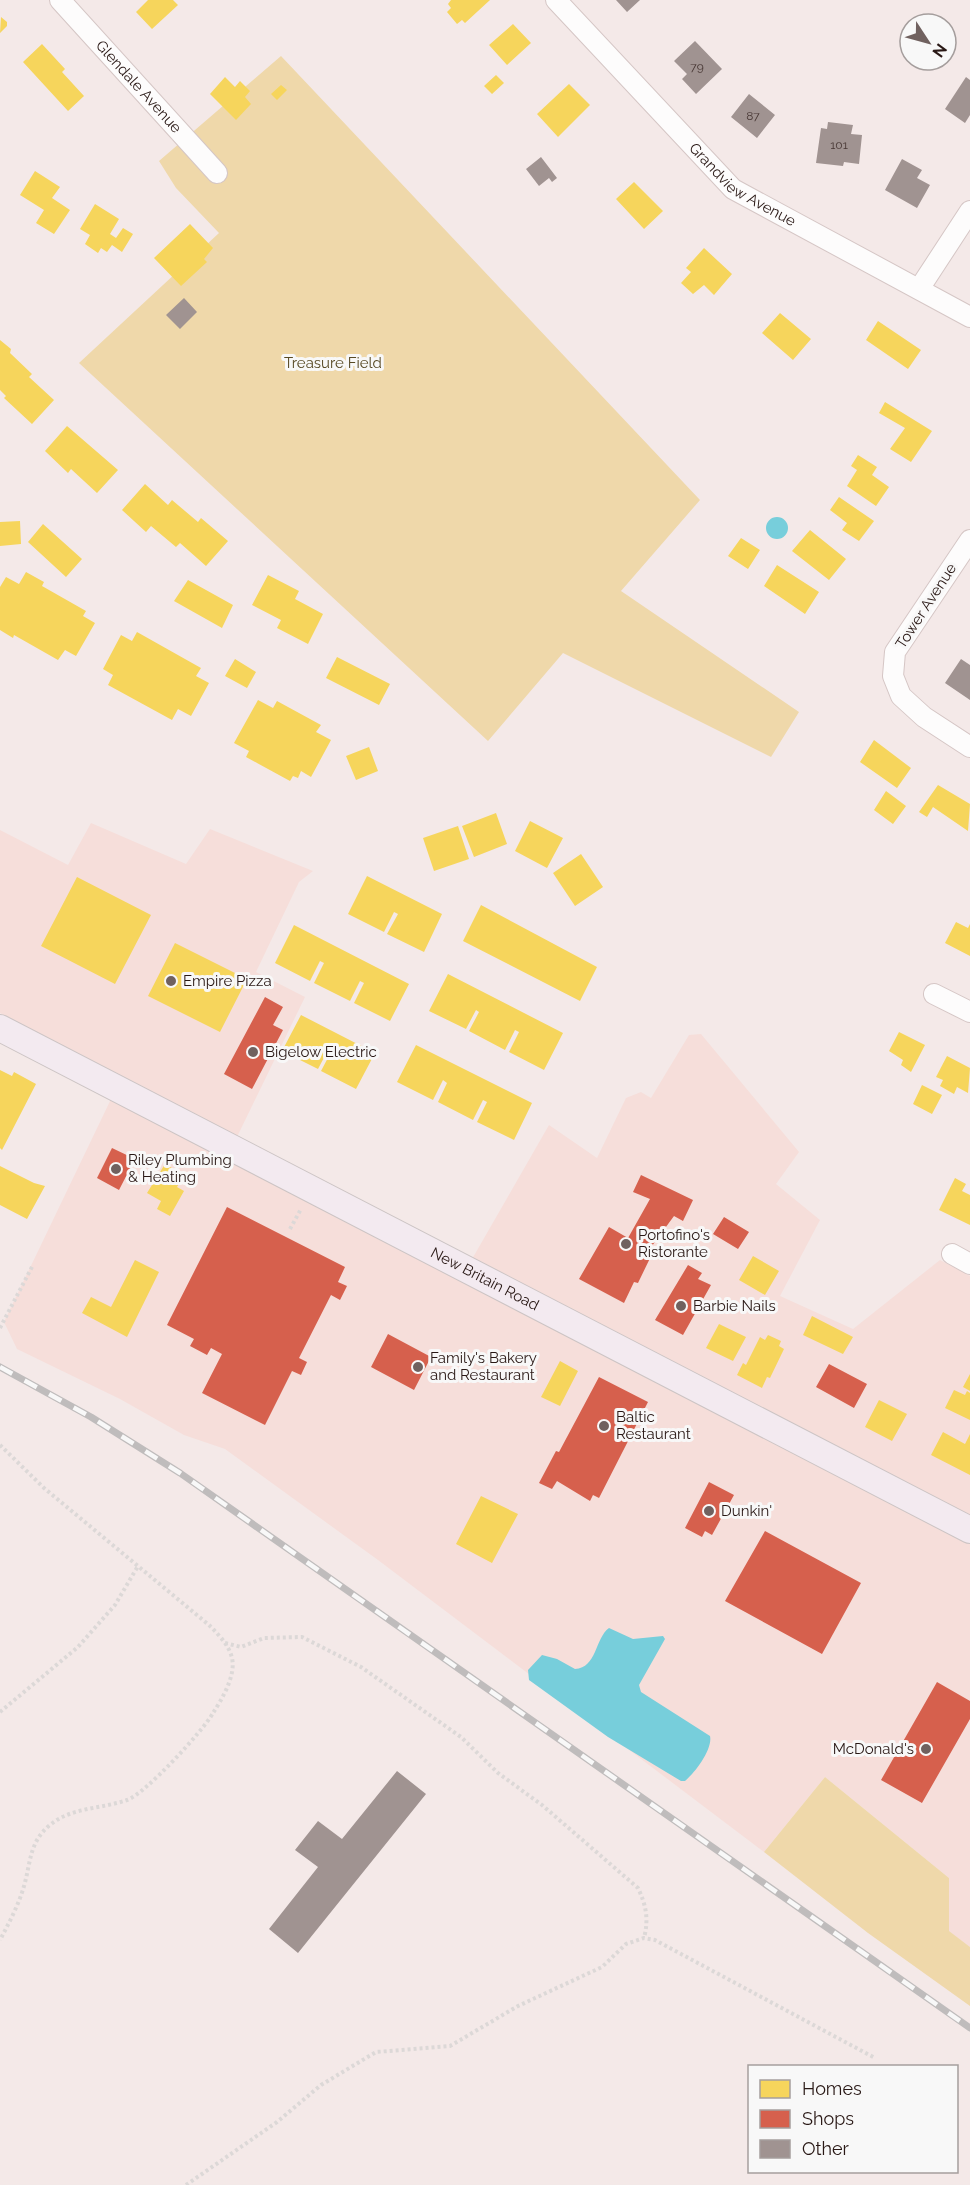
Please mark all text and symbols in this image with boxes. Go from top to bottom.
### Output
north arrow [898,12,958,72]
street label: Glendale Avenue [92,37,185,137]
text: N [928,40,951,61]
house number: 79 [690,60,704,74]
house number: 87 [746,109,760,123]
house number: 101 [830,138,848,152]
street label: Grandview Avenue [685,139,799,230]
park label: Treasure Field [284,354,382,372]
street label: Tower Avenue [892,560,960,652]
place label: Empire Pizza [183,972,272,990]
marker: Empire Pizza [164,974,178,988]
place label: Bigelow Electric [265,1043,377,1061]
marker: Bigelow Electric [246,1045,260,1059]
place label: Riley Plumbing & Heating [128,1151,232,1186]
marker: Riley Plumbing & Heating [109,1162,123,1176]
place label: Portofino's Ristorante [638,1226,710,1261]
marker: Portofino's Ristorante [619,1237,633,1251]
street label: New Britain Road [428,1244,542,1314]
place label: Barbie Nails [693,1297,776,1315]
marker: Barbie Nails [674,1299,688,1313]
place label: Family's Bakery and Restaurant [430,1349,537,1384]
marker: Family's Bakery and Restaurant [411,1360,425,1374]
place label: Baltic Restaurant [616,1408,691,1443]
marker: Baltic Restaurant [597,1419,611,1433]
place label: Dunkin' [721,1502,772,1520]
marker: Dunkin' [702,1504,716,1518]
place label: McDonald's [833,1740,914,1758]
marker: McDonald's [919,1742,933,1756]
legend [748,2065,958,2173]
text: Homes [802,2078,862,2099]
text: Shops [802,2108,854,2129]
text: Other [802,2138,850,2159]

